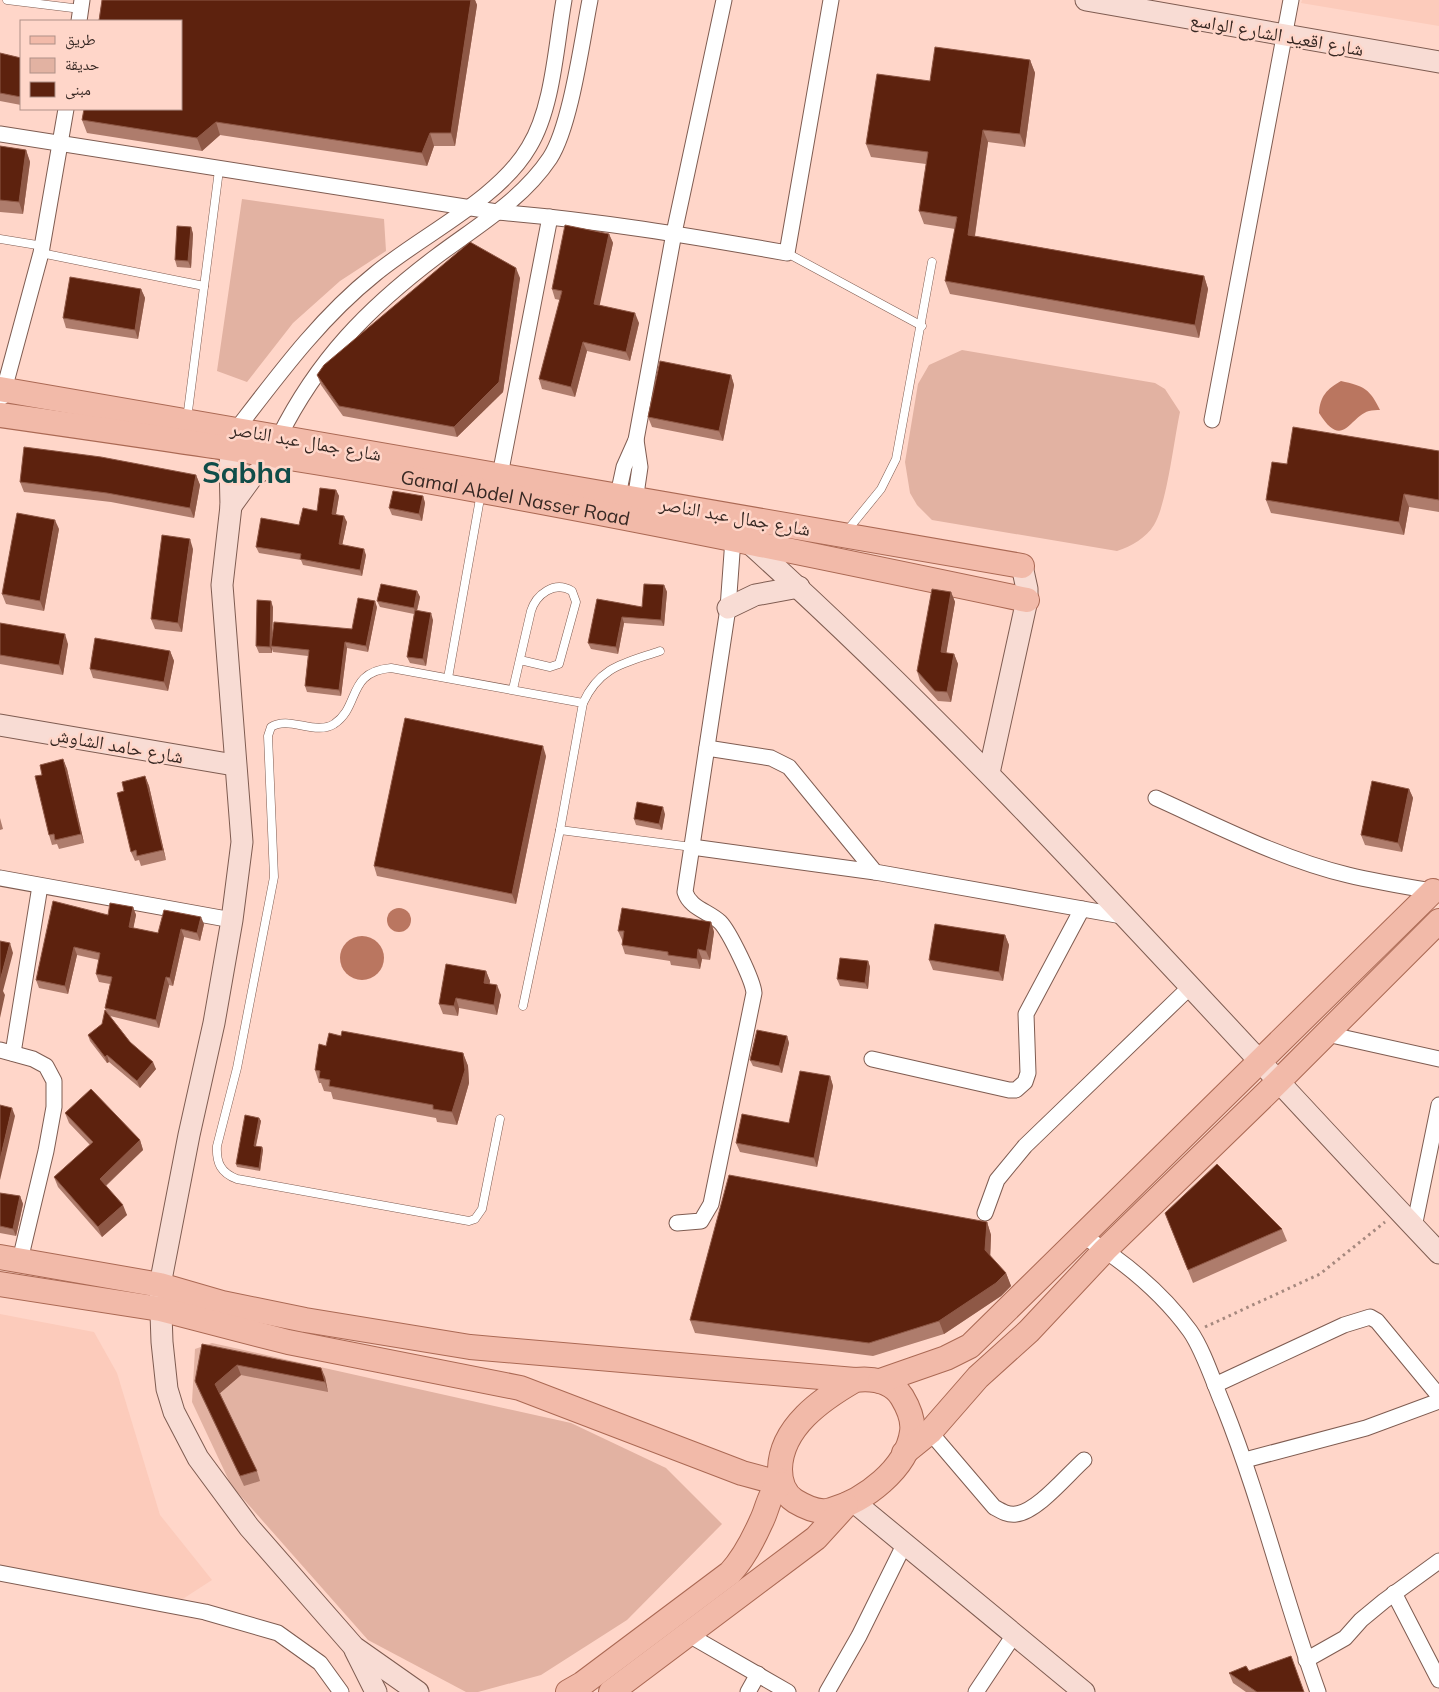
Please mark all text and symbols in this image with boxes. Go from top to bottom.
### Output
street label: شارع اقعيد الشارع الواسع [1188,7,1366,62]
legend [20,20,182,110]
text: طريق [65,30,96,50]
text: حديقة [65,55,100,74]
text: مبنى [65,80,91,100]
street label: شارع جمال عبد الناصر [228,416,383,466]
district label: Sabha [202,454,292,490]
street label: Gamal Abdel Nasser Road [399,465,632,531]
street label: شارع جمال عبد الناصر [657,491,812,541]
street label: شارع حامد الشاوش [49,721,185,769]

